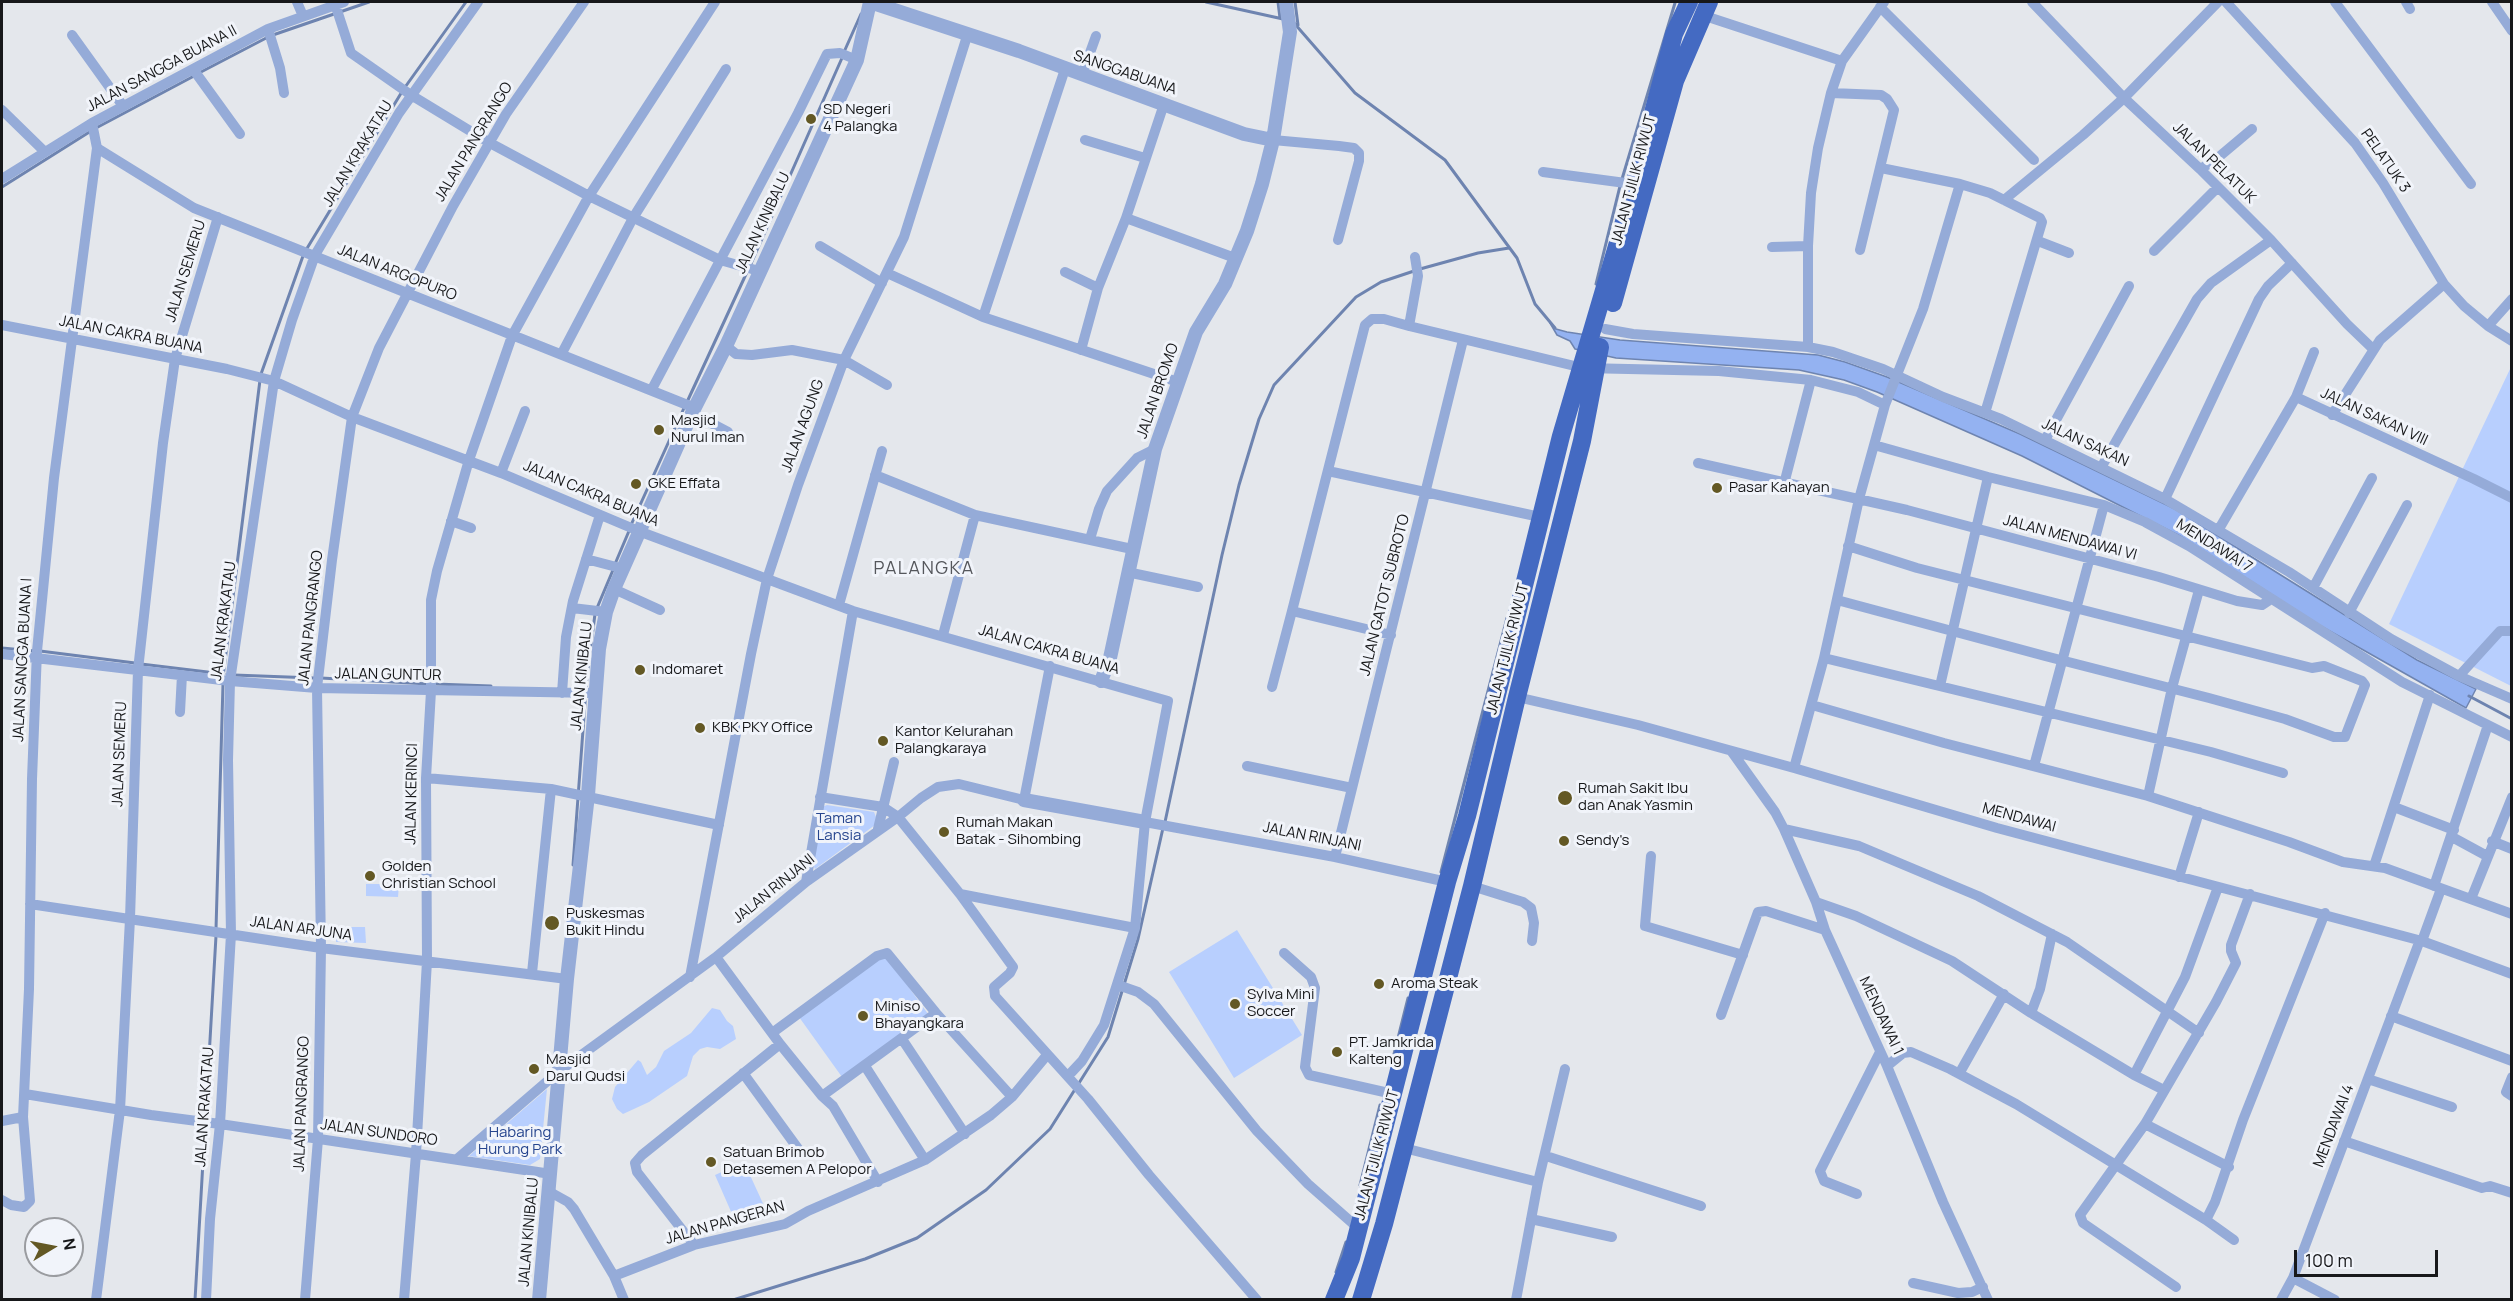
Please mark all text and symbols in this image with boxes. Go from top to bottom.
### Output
street label: JALAN SANGGA BUANA II [84,22,240,116]
street label: SANGGABUANA [1071,47,1179,99]
street label: JALAN PANGRANGO [431,79,517,205]
street label: JALAN KRAKATAU [319,98,397,210]
place label: SD Negeri 4 Palangka [823,101,897,136]
marker: SD Negeri 4 Palangka [804,112,818,126]
street label: JALAN TJILIK RIWUT [1608,113,1660,247]
street label: JALAN PELATUK [2169,119,2259,207]
street label: PELATUK 3 [2357,126,2413,196]
street label: JALAN KINIBALU [732,170,794,276]
street label: JALAN SEMERU [162,218,210,324]
street label: JALAN ARGOPURO [335,241,459,305]
street label: JALAN CAKRA BUANA [58,312,204,358]
street label: JALAN BROMO [1133,341,1183,441]
street label: JALAN AGUNG [778,377,828,475]
street label: JALAN SAKAN VIII [2317,384,2431,450]
place label: Masjid Nurul Iman [671,412,744,447]
street label: JALAN SAKAN [2039,415,2131,471]
marker: Masjid Nurul Iman [652,423,666,437]
street label: JALAN CAKRA BUANA [520,457,662,531]
place label: GKE Effata [648,475,720,493]
marker: GKE Effata [629,477,643,491]
place label: Pasar Kahayan [1729,479,1830,497]
marker: Pasar Kahayan [1710,481,1724,495]
street label: JALAN MENDAWAI VI [2001,511,2139,565]
street label: JALAN GATOT SUBROTO [1356,512,1414,678]
street label: MENDAWAI 7 [2173,516,2255,576]
street label: JALAN PANGRANGO [295,549,327,687]
district label: PALANGKA [873,558,975,580]
street label: JALAN KRAKATAU [208,560,240,682]
street label: JALAN SANGGA BUANA I [10,578,36,742]
street label: JALAN TJILIK RIWUT [1483,582,1533,716]
street label: JALAN KINIBALU [567,621,597,731]
street label: JALAN CAKRA BUANA [976,621,1122,679]
place label: Indomaret [652,661,723,679]
marker: Indomaret [633,663,647,677]
street label: JALAN GUNTUR [334,665,442,685]
street label: JALAN SEMERU [109,701,131,807]
place label: KBK PKY Office [712,719,813,737]
marker: KBK PKY Office [693,721,707,735]
place label: Kantor Kelurahan Palangkaraya [895,723,1013,758]
marker: Kantor Kelurahan Palangkaraya [876,734,890,748]
street label: JALAN KERINCI [402,743,422,845]
place label: Rumah Sakit Ibu dan Anak Yasmin [1578,780,1693,815]
marker: Rumah Sakit Ibu dan Anak Yasmin [1556,789,1574,807]
street label: MENDAWAI [1980,800,2058,836]
park label: Taman Lansia [816,810,862,845]
place label: Rumah Makan Batak - Sihombing [956,814,1081,849]
street label: JALAN RINJANI [1261,819,1363,855]
marker: Rumah Makan Batak - Sihombing [937,825,951,839]
place label: Sendy's [1576,832,1629,850]
marker: Sendy's [1557,834,1571,848]
street label: JALAN RINJANI [730,851,818,927]
place label: Golden Christian School [382,858,496,893]
marker: Golden Christian School [363,869,377,883]
place label: Puskesmas Bukit Hindu [566,905,645,940]
street label: JALAN ARJUNA [249,913,353,945]
marker: Puskesmas Bukit Hindu [543,914,561,932]
street label: MENDAWAI 1 [1855,974,1907,1058]
place label: Aroma Steak [1391,975,1478,993]
marker: Aroma Steak [1372,977,1386,991]
place label: Sylva Mini Soccer [1247,986,1315,1021]
marker: Sylva Mini Soccer [1228,997,1242,1011]
place label: Miniso Bhayangkara [875,998,964,1033]
marker: Miniso Bhayangkara [856,1009,870,1023]
place label: PT. Jamkrida Kalteng [1349,1034,1434,1069]
street label: JALAN PANGRANGO [291,1036,313,1172]
marker: PT. Jamkrida Kalteng [1330,1045,1344,1059]
street label: JALAN KRAKATAU [192,1046,218,1168]
place label: Masjid Darul Qudsi [546,1051,625,1086]
marker: Masjid Darul Qudsi [527,1062,541,1076]
street label: MENDAWAI 4 [2310,1082,2358,1170]
street label: JALAN TJILIK RIWUT [1351,1088,1403,1222]
street label: JALAN SUNDORO [319,1116,439,1150]
park label: Habaring Hurung Park [478,1124,562,1159]
place label: Satuan Brimob Detasemen A Pelopor [723,1144,872,1179]
marker: Satuan Brimob Detasemen A Pelopor [704,1155,718,1169]
street label: JALAN KINIBALU [515,1177,543,1287]
street label: JALAN PANGERAN [663,1197,787,1249]
north arrow [24,1217,84,1277]
text: N [58,1237,82,1252]
scale bar [2297,1238,2441,1276]
text: 100 m [2305,1248,2353,1272]

